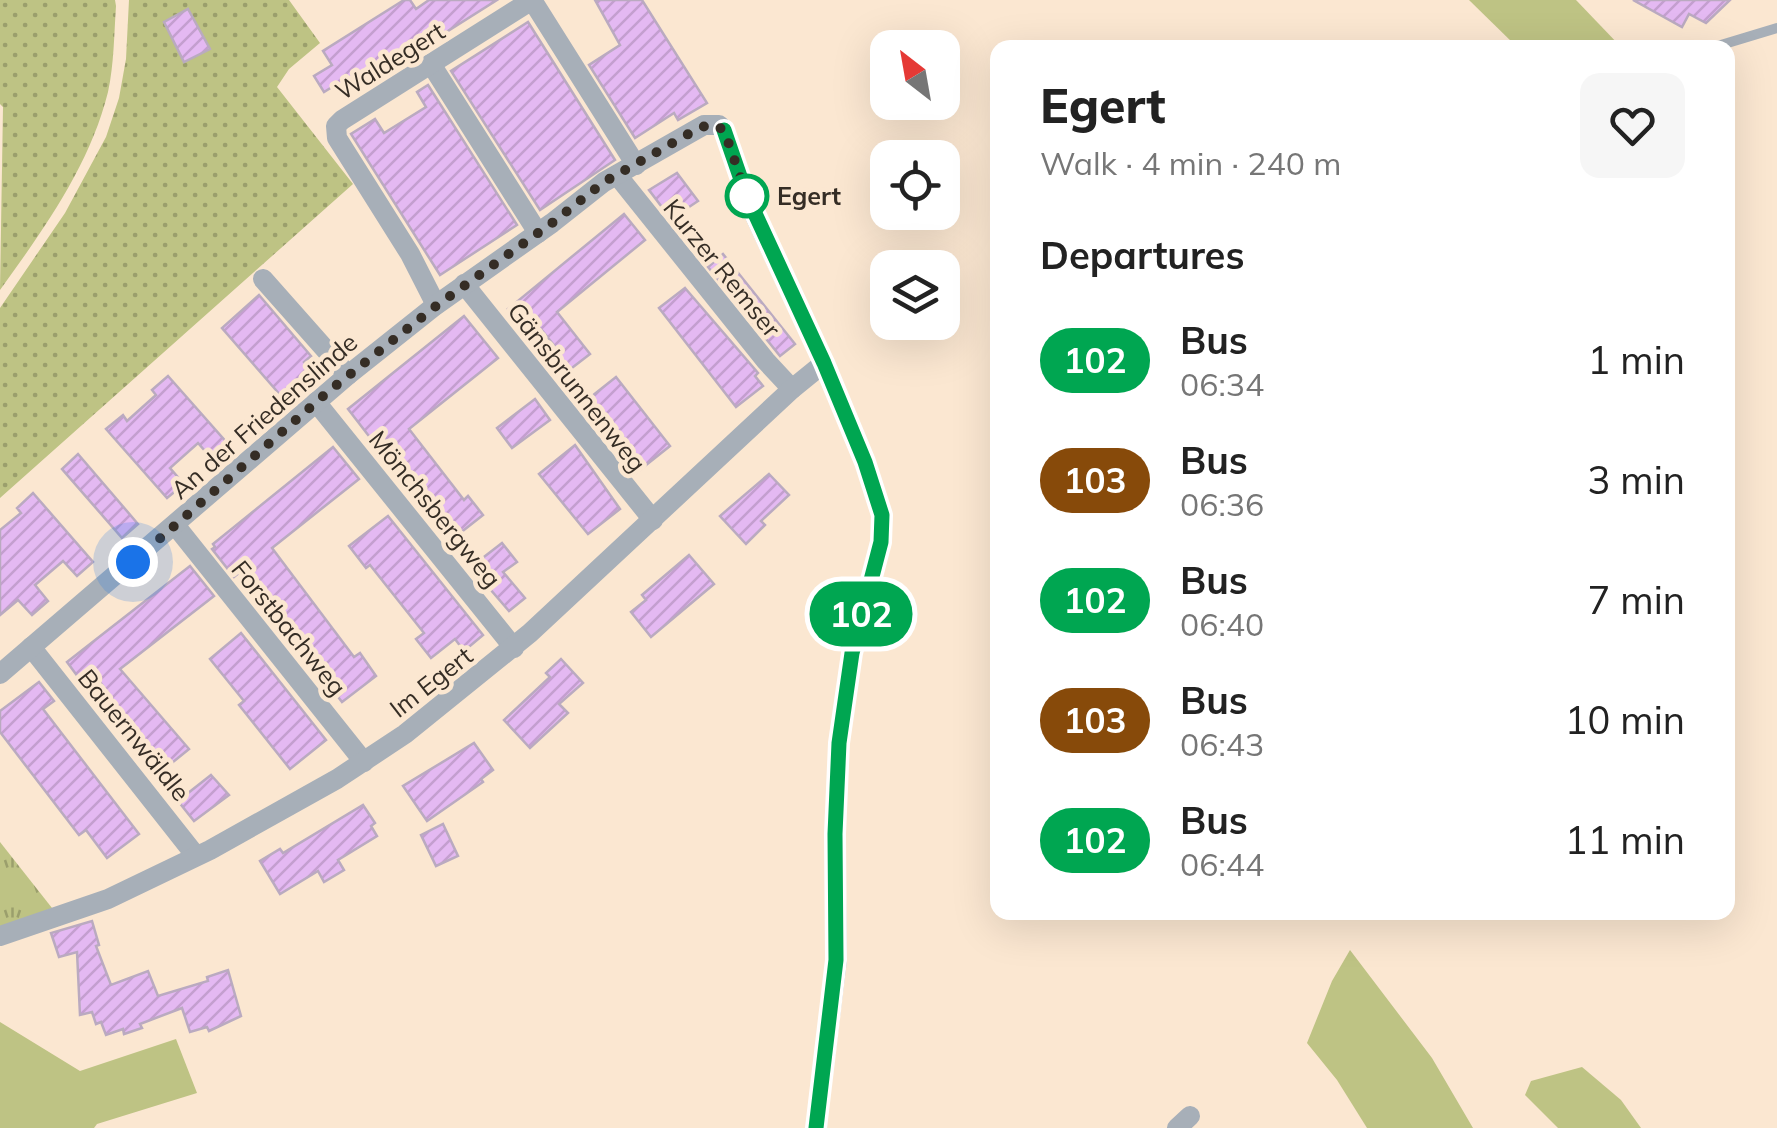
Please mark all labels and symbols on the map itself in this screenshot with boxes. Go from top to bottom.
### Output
street label: Waldegert [329,15,450,106]
north arrow [870,30,960,120]
marker: Egert [726,175,768,217]
place label: Egert [777,180,842,211]
street label: Kurzer Remser [657,192,788,343]
street label: Gänsbrunnenweg [502,296,653,478]
street label: An der Friedenslinde [164,326,363,505]
street label: Mönchsbergweg [363,424,508,593]
your location [108,537,158,587]
street label: Forstbachweg [225,554,353,702]
line badge: 102 [804,582,918,646]
street label: Im Egert [383,639,479,724]
street label: Bauernwäldle [72,662,197,807]

